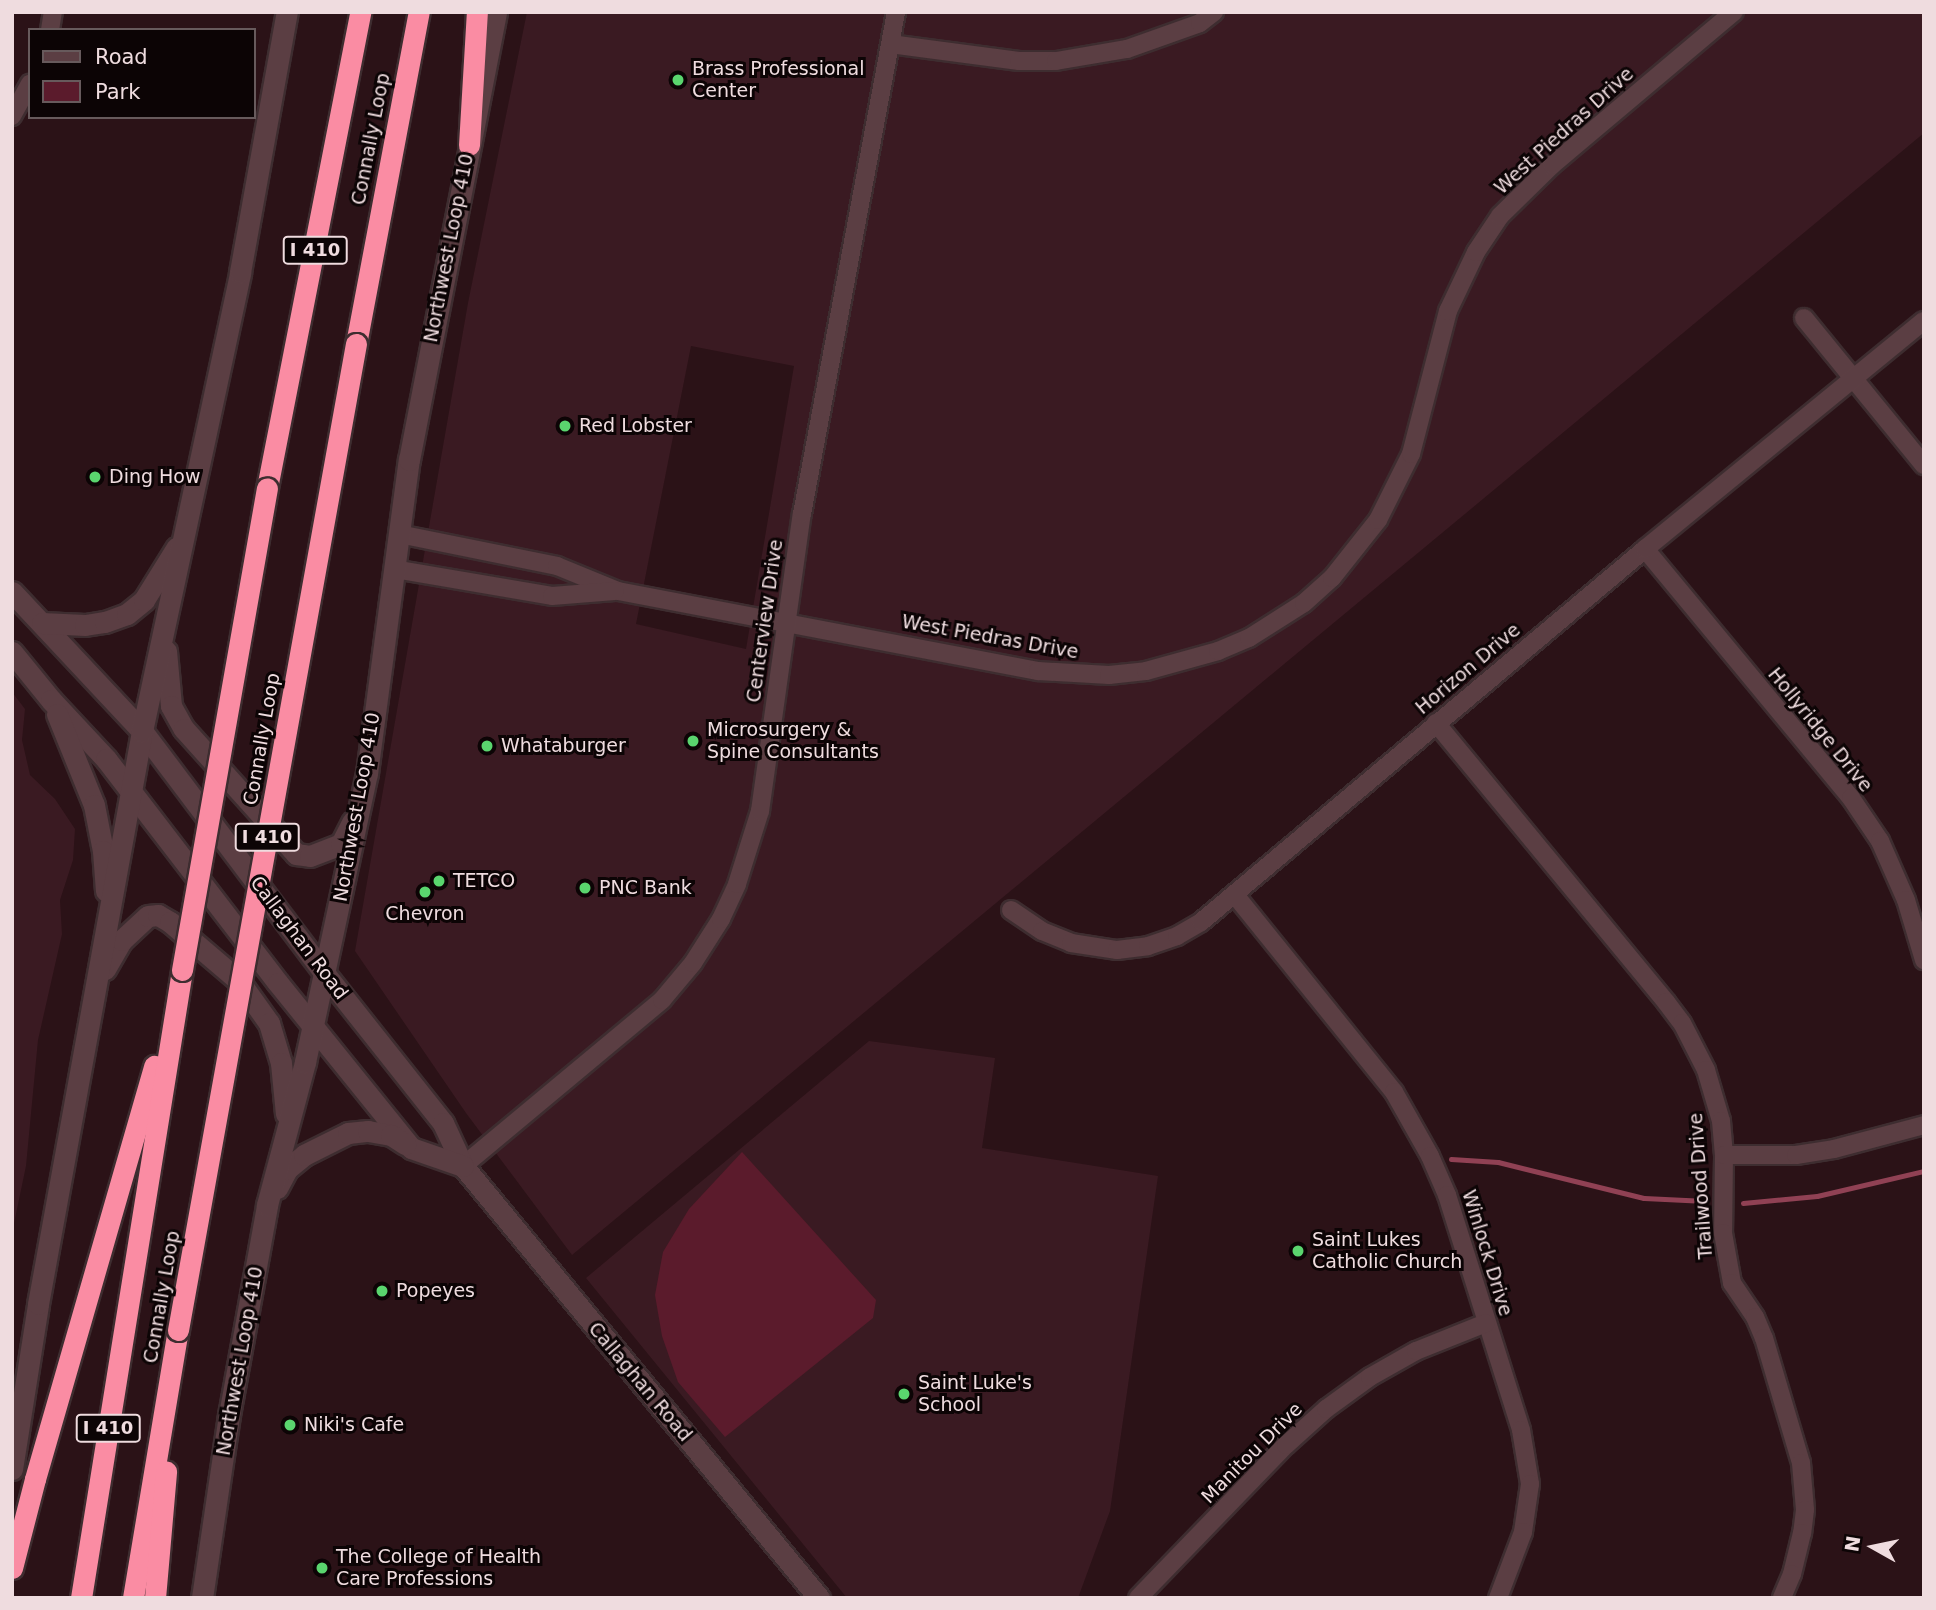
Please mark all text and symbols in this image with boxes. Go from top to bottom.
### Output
legend [28,28,256,119]
text: Road [95,45,148,69]
place label: Brass Professional Center [692,58,865,102]
street label: West Piedras Drive [1490,63,1638,199]
street label: Connally Loop [347,71,395,207]
marker: Brass Professional Center [670,72,686,88]
text: Park [95,80,140,104]
street label: Northwest Loop 410 [420,152,478,344]
road number: I 410 [282,236,348,264]
place label: Red Lobster [579,415,692,437]
marker: Red Lobster [557,418,573,434]
place label: Ding How [109,466,201,488]
marker: Ding How [87,469,103,485]
street label: Centerview Drive [742,538,788,704]
street label: West Piedras Drive [900,610,1080,664]
street label: Horizon Drive [1411,619,1525,719]
street label: Hollyridge Drive [1763,663,1877,797]
street label: Connally Loop [239,671,285,807]
street label: Northwest Loop 410 [329,711,385,903]
place label: Microsurgery & Spine Consultants [707,719,879,763]
marker: Microsurgery & Spine Consultants [685,733,701,749]
place label: Whataburger [501,735,626,757]
marker: Whataburger [479,738,495,754]
road number: I 410 [234,822,300,852]
place label: TETCO [453,870,515,892]
street label: Callaghan Road [245,872,353,1004]
marker: TETCO [431,873,447,889]
place label: PNC Bank [599,877,692,899]
marker: PNC Bank [577,880,593,896]
marker: Chevron [417,884,433,900]
place label: Chevron [385,903,465,925]
street label: Trailwood Drive [1685,1112,1717,1260]
street label: Winlock Drive [1457,1187,1517,1319]
street label: Connally Loop [139,1229,185,1365]
place label: Saint Lukes Catholic Church [1312,1229,1462,1273]
marker: Saint Lukes Catholic Church [1290,1243,1306,1259]
street label: Northwest Loop 410 [212,1265,268,1457]
place label: Popeyes [396,1280,475,1302]
marker: Popeyes [374,1283,390,1299]
street label: Callaghan Road [584,1318,696,1446]
place label: Saint Luke's School [918,1372,1032,1416]
marker: Saint Luke's School [896,1386,912,1402]
street label: Manitou Drive [1197,1398,1307,1508]
road number: I 410 [75,1414,141,1442]
place label: Niki's Cafe [304,1414,404,1436]
marker: Niki's Cafe [282,1417,298,1433]
north arrow [1838,1512,1908,1582]
text: N [1840,1534,1864,1553]
place label: The College of Health Care Professions [336,1546,541,1590]
marker: The College of Health Care Professions [314,1560,330,1576]

